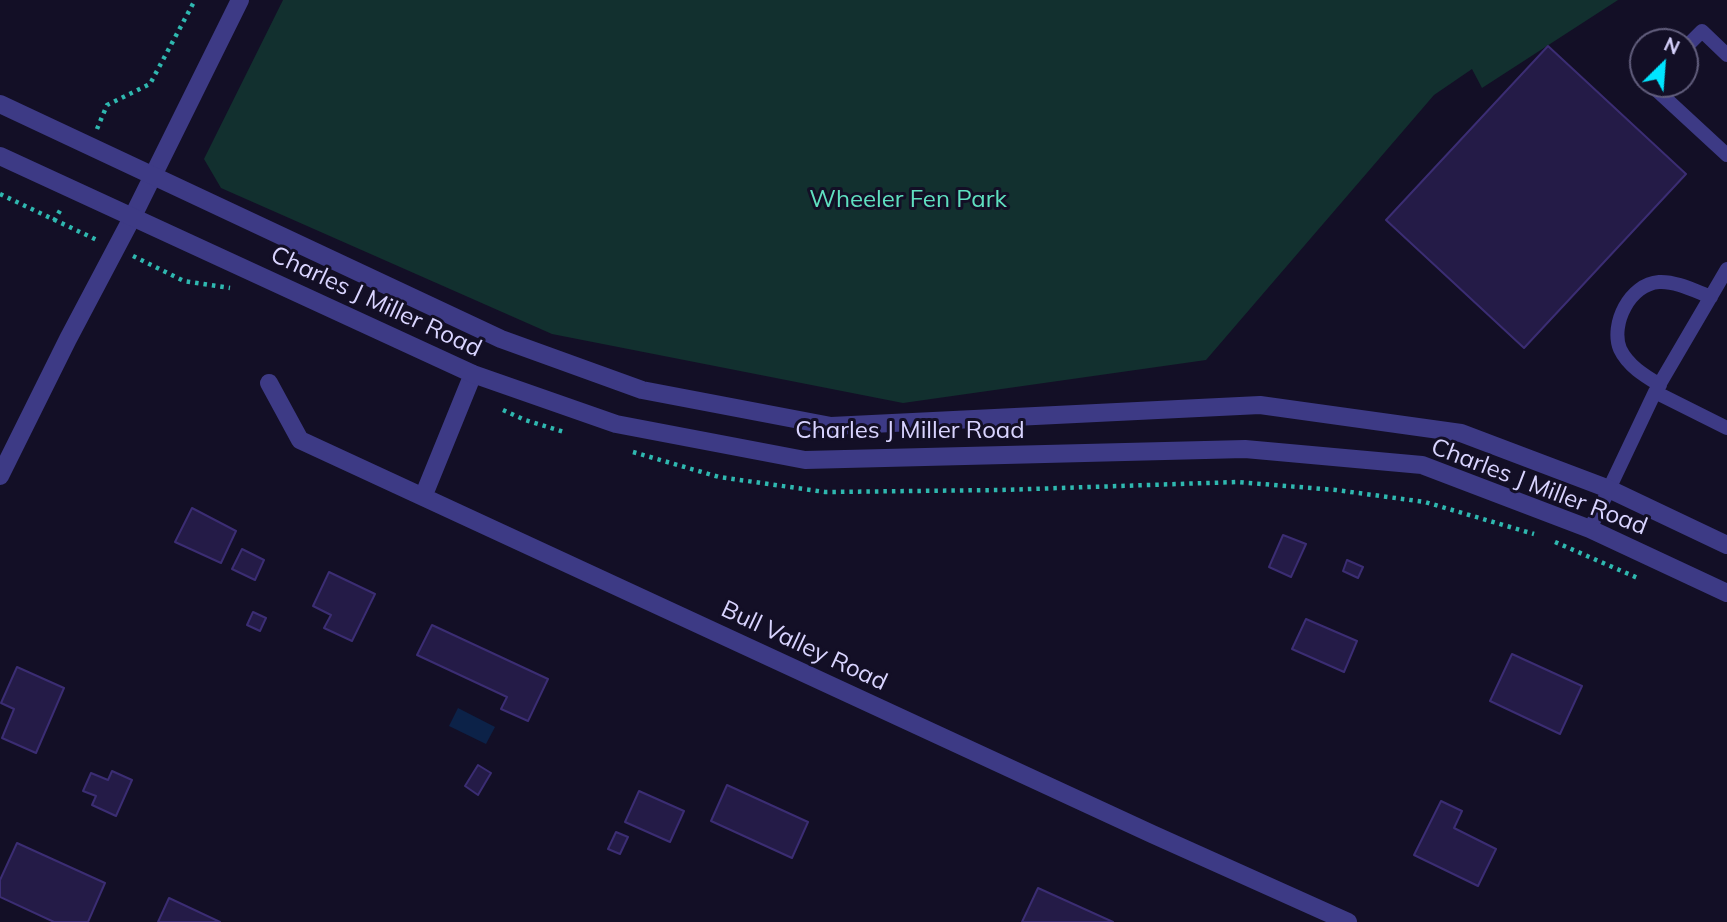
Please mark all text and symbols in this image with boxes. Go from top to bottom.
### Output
north arrow [1629,28,1699,98]
text: N [1660,32,1684,60]
park label: Wheeler Fen Park [809,186,1007,214]
street label: Charles J Miller Road [266,240,486,364]
street label: Charles J Miller Road [795,417,1025,445]
street label: Charles J Miller Road [1427,432,1651,542]
street label: Bull Valley Road [716,595,892,697]

